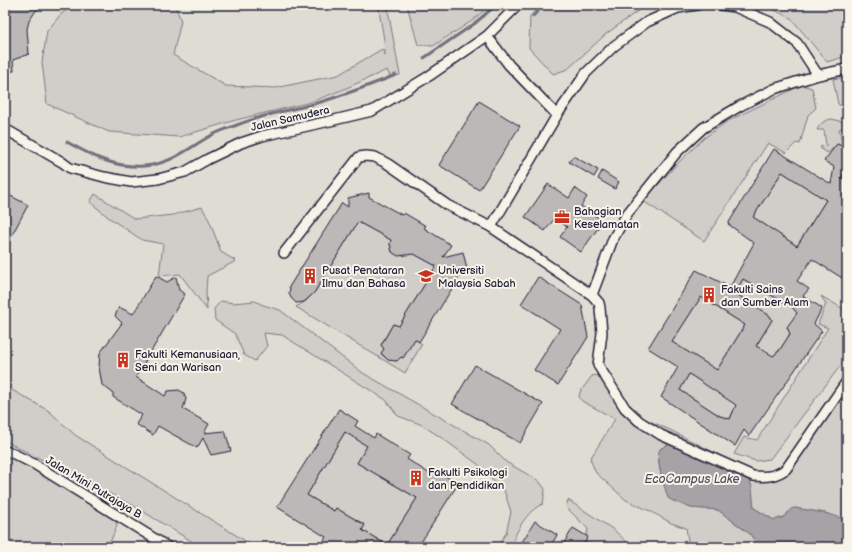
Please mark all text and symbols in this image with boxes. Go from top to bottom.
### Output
street label: Jalan Samudera [250,103,331,134]
place label: Bahagian Keselamatan [574,205,639,231]
office icon: Bahagian Keselamatan [553,208,571,226]
place label: Pusat Penataran Ilmu dan Bahasa [322,264,405,290]
place label: Universiti Malaysia Sabah [438,264,516,290]
building icon: Pusat Penataran Ilmu dan Bahasa [301,267,319,285]
school or university icon: Universiti Malaysia Sabah [417,267,435,285]
place label: Fakulti Sains dan Sumber Alam [721,283,809,309]
building icon: Fakulti Sains dan Sumber Alam [700,286,718,304]
place label: Fakulti Kemanusiaan, Seni dan Warisan [135,348,240,374]
building icon: Fakulti Kemanusiaan, Seni dan Warisan [114,351,132,369]
street label: Jalan Mini Putrajaya B [43,454,145,522]
place label: Fakulti Psikologi dan Pendidikan [428,466,507,492]
building icon: Fakulti Psikologi dan Pendidikan [407,469,425,487]
water label: EcoCampus Lake [645,472,739,487]

